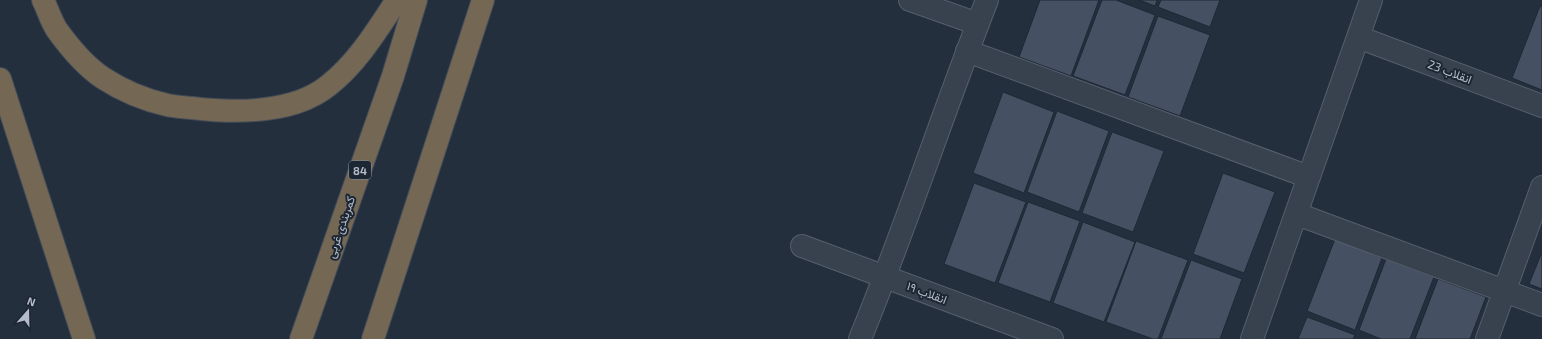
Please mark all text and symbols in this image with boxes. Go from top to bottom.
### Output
street label: انقلاب 23 [1426,56,1474,87]
road number: 84 [349,161,371,179]
street label: کمربندی غربی [323,194,359,261]
street label: انقلاب ۱۹ [905,278,949,307]
north arrow [8,291,48,331]
text: N [26,294,38,309]

